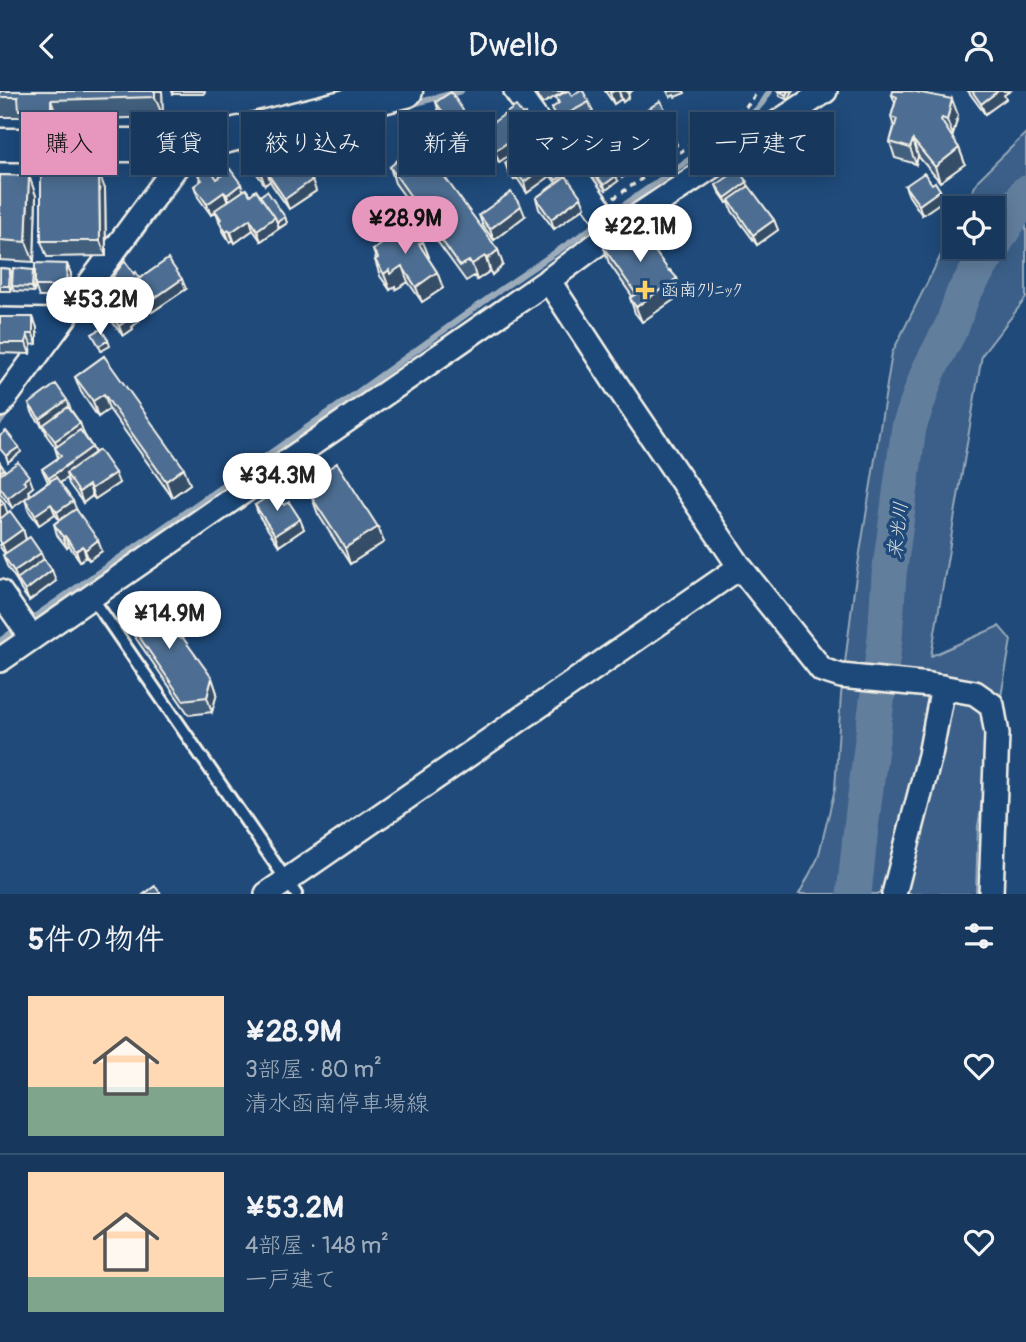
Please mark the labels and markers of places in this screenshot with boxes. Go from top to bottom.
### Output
pin: ¥28.9M [348,197,462,256]
pin: ¥22.1M [583,205,697,264]
pin: ¥53.2M [43,278,157,337]
place label: 函南ｸﾘﾆｯｸ [661,279,742,302]
marker: 函南ｸﾘﾆｯｸ [635,280,655,300]
pin: ¥34.3M [220,453,334,513]
pin: ¥14.9M [112,591,226,651]

